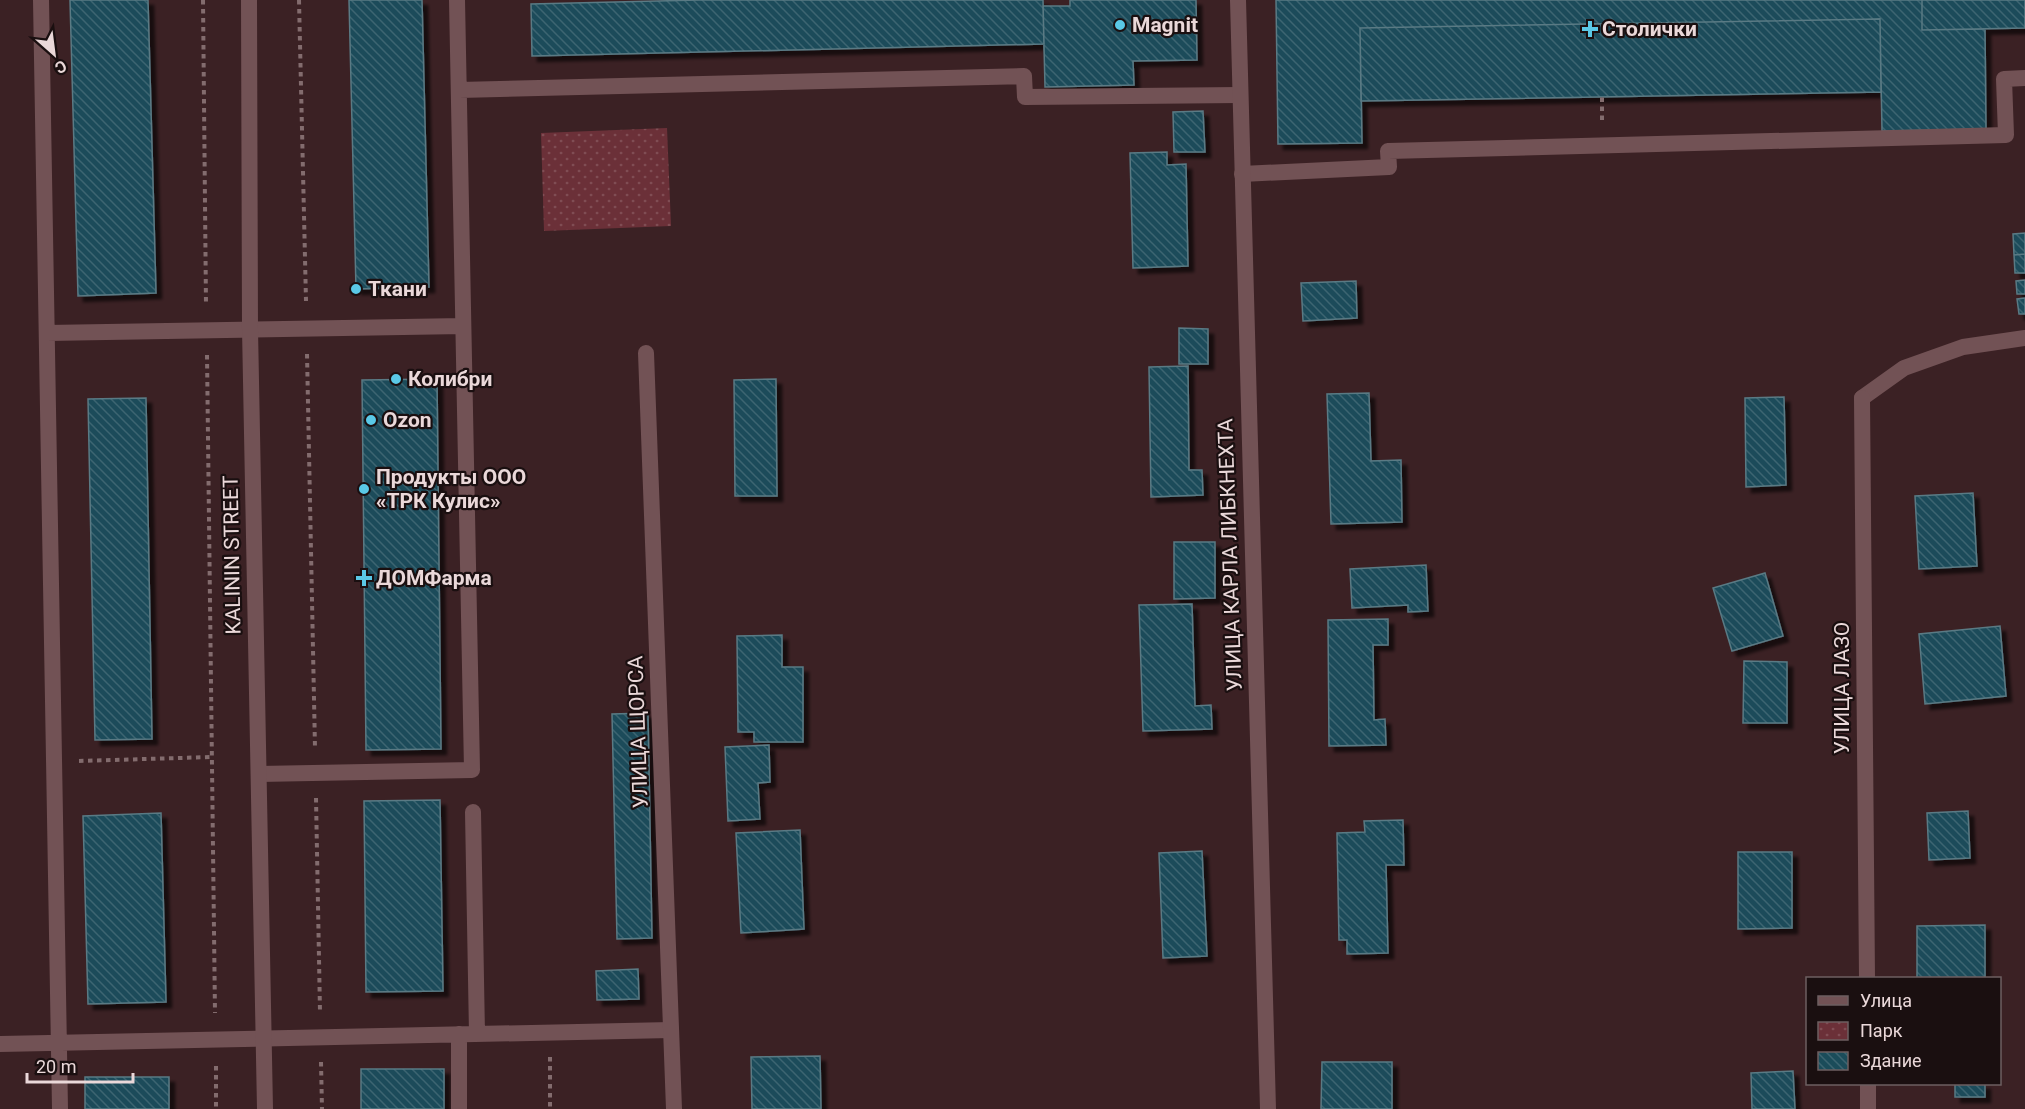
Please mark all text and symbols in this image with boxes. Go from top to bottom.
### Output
place label: Magnit [1132,13,1198,37]
place label: Столички [1602,17,1697,41]
marker: Magnit [1113,18,1127,32]
marker: Столички [1583,22,1597,36]
north arrow [24,24,84,84]
text: С [52,56,70,78]
place label: Ткани [368,277,427,301]
marker: Ткани [349,282,363,296]
place label: Колибри [408,367,492,391]
marker: Колибри [389,372,403,386]
place label: Ozon [383,408,432,432]
marker: Ozon [364,413,378,427]
street label: УЛИЦА КАРЛА ЛИБКНЕХТА [1213,418,1247,692]
place label: Продукты ООО «ТРК Кулис» [376,465,526,513]
street label: KALININ STREET [219,475,245,635]
marker: Продукты ООО «ТРК Кулис» [357,482,371,496]
place label: ДОМФарма [376,566,492,590]
marker: ДОМФарма [357,571,371,585]
street label: УЛИЦА ЛАЗО [1830,622,1854,754]
street label: УЛИЦА ЩОРСА [623,655,653,809]
legend [1806,977,2001,1085]
text: Улица [1860,990,1912,1011]
text: Парк [1860,1020,1903,1041]
scale bar [27,1046,134,1084]
text: Здание [1860,1050,1922,1071]
text: 20 m [36,1056,76,1077]

